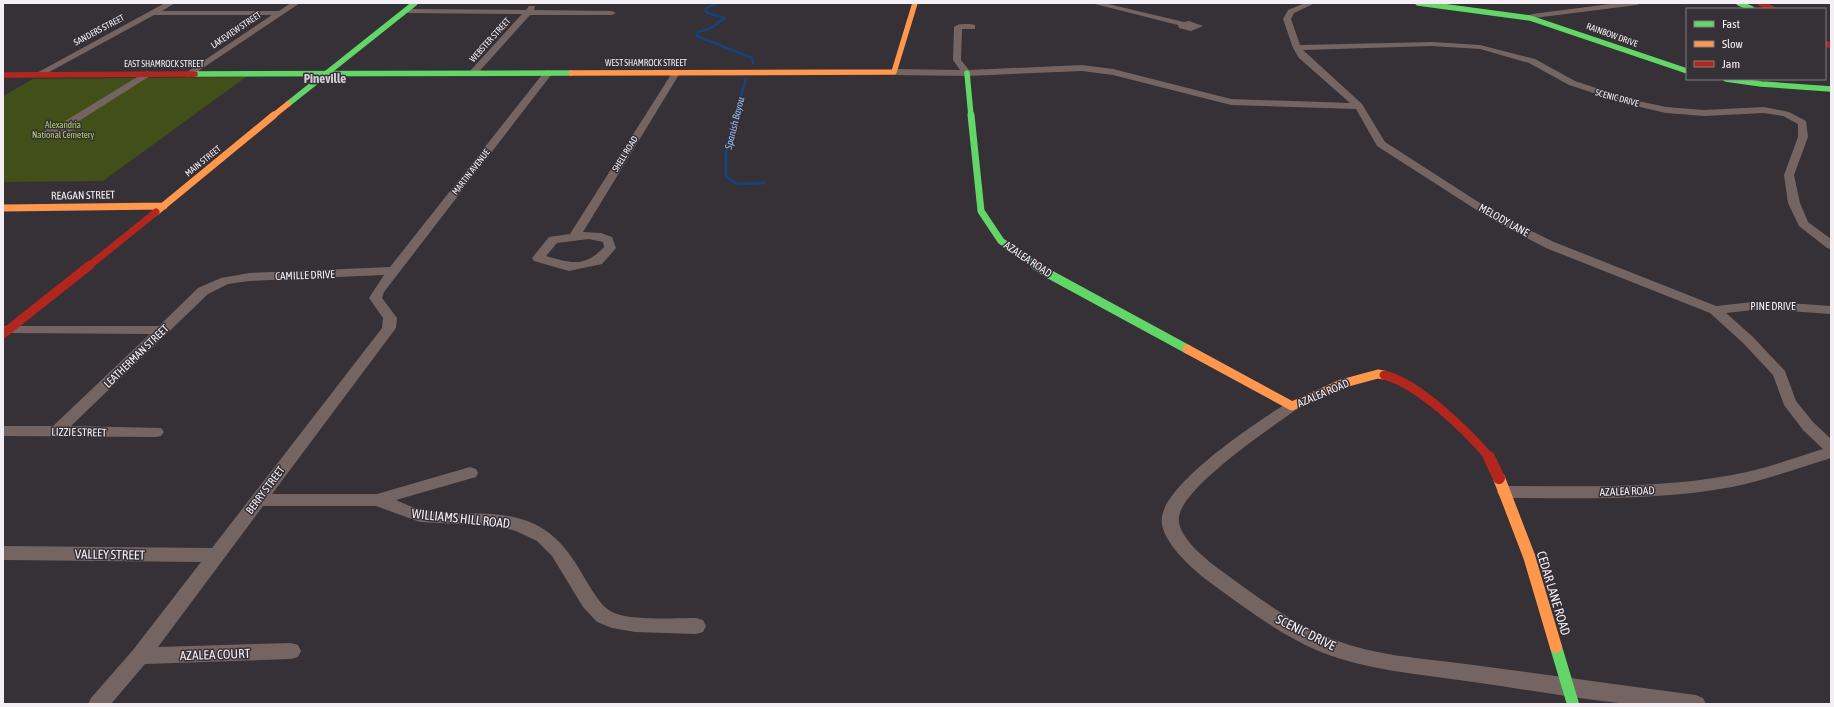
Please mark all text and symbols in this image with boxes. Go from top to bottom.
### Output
legend [1686,8,1826,80]
street label: LAKEVIEW STREET [209,10,263,50]
street label: SANDERS STREET [72,12,126,48]
street label: WEBSTER STREET [468,16,512,64]
text: Fast [1722,17,1740,31]
street label: RAINBOW DRIVE [1585,21,1639,49]
text: Slow [1722,37,1743,51]
text: Jam [1722,57,1740,71]
street label: WEST SHAMROCK STREET [605,58,687,68]
street label: EAST SHAMROCK STREET [124,59,204,69]
district label: Pineville [304,71,346,86]
street label: SCENIC DRIVE [1594,87,1640,109]
water label: Spanish Bayou [722,96,746,151]
park label: Alexandria National Cemetery [32,120,94,140]
street label: SHELL ROAD [610,134,640,174]
street label: MAIN STREET [183,144,223,178]
street label: MARTIN AVENUE [450,147,492,197]
street label: REAGAN STREET [51,188,115,202]
street label: MELODY LANE [1477,201,1531,239]
street label: AZALEA ROAD [1002,239,1054,279]
street label: CAMILLE DRIVE [275,268,335,282]
street label: PINE DRIVE [1750,300,1796,312]
street label: LEATHERMAN STREET [101,322,171,390]
street label: AZALEA ROAD [1295,377,1351,409]
street label: LIZZIE STREET [51,426,107,438]
street label: BERRY STREET [243,464,287,516]
street label: AZALEA ROAD [1599,484,1655,498]
street label: WILLIAMS HILL ROAD [411,506,511,531]
street label: VALLEY STREET [75,546,145,563]
street label: CEDAR LANE ROAD [1534,549,1573,637]
street label: SCENIC DRIVE [1274,612,1338,654]
street label: AZALEA COURT [180,646,251,663]

